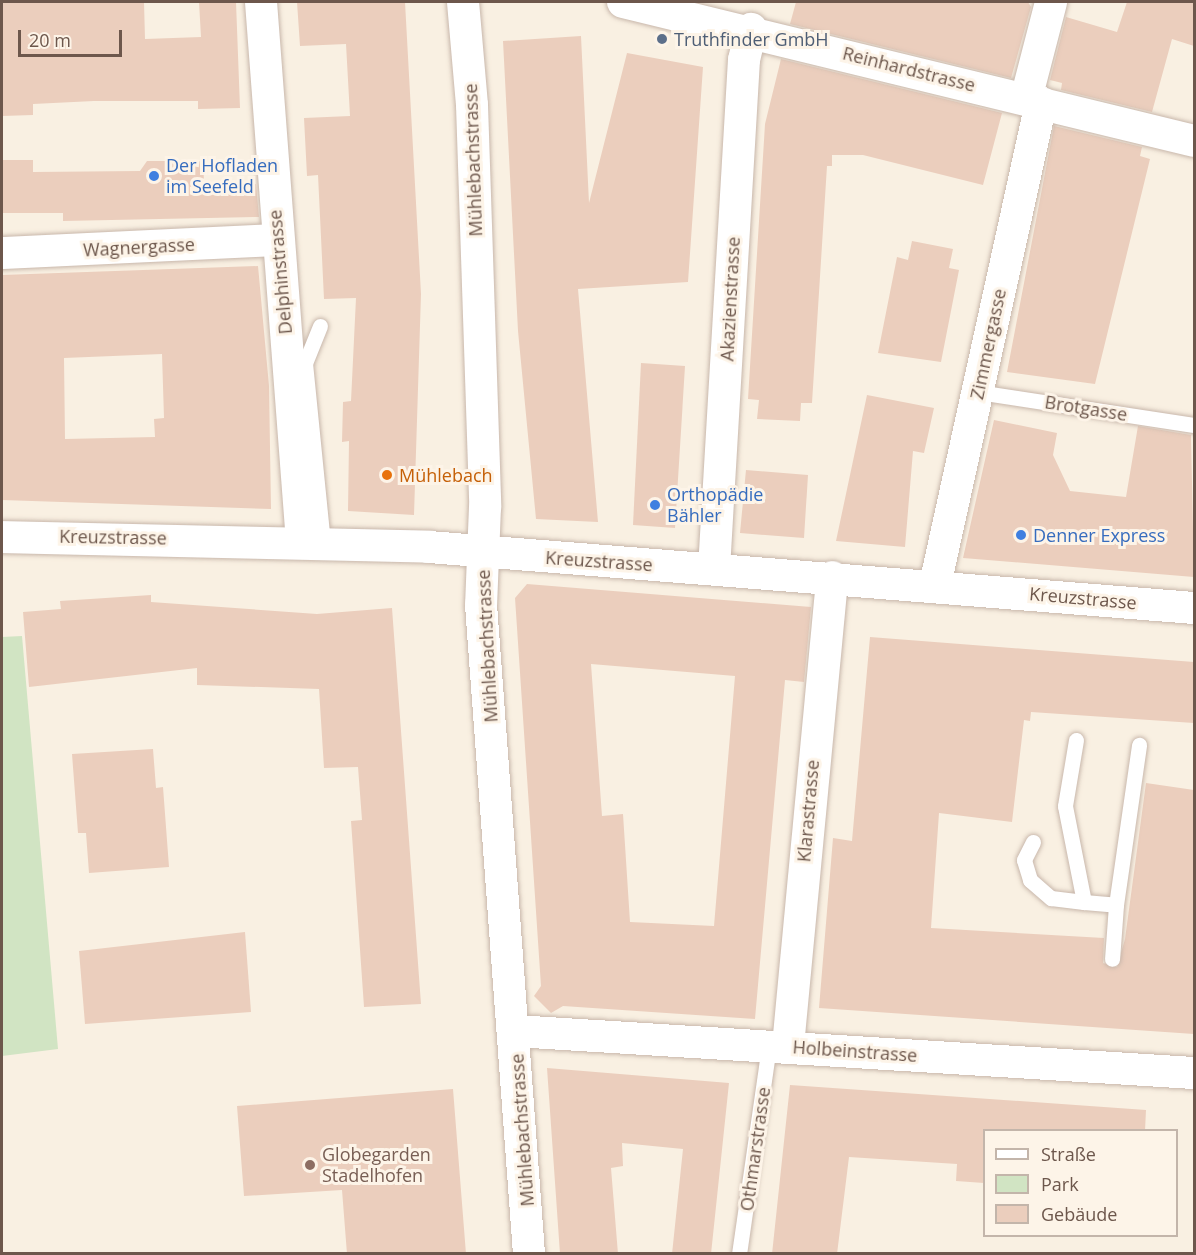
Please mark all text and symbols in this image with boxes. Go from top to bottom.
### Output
scale bar [21,18,124,56]
text: 20 m [29,28,71,52]
place label: Truthfinder GmbH [674,28,829,50]
marker: Truthfinder GmbH [655,32,669,46]
street label: Reinhardstrasse [840,42,978,96]
street label: Mühlebachstrasse [460,83,486,237]
place label: Der Hofladen im Seefeld [166,155,278,198]
marker: Der Hofladen im Seefeld [147,169,161,183]
street label: Delphinstrasse [264,209,296,335]
street label: Wagnergasse [83,233,195,261]
street label: Akazienstrasse [716,236,744,362]
street label: Zimmergasse [966,287,1010,401]
street label: Brotgasse [1043,391,1129,425]
place label: Mühlebach [399,464,493,486]
marker: Mühlebach [380,468,394,482]
place label: Orthopädie Bähler [667,484,763,526]
marker: Orthopädie Bähler [648,498,662,512]
place label: Denner Express [1033,524,1165,546]
street label: Kreuzstrasse [59,525,167,549]
marker: Denner Express [1014,528,1028,542]
street label: Kreuzstrasse [545,546,653,576]
street label: Mühlebachstrasse [472,569,502,723]
street label: Kreuzstrasse [1028,583,1138,613]
street label: Klarastrasse [793,759,823,863]
street label: Holbeinstrasse [792,1036,918,1066]
street label: Mühlebachstrasse [506,1053,538,1207]
street label: Othmarstrasse [736,1086,774,1212]
legend [983,1129,1178,1237]
text: Straße [1041,1142,1096,1166]
place label: Globegarden Stadelhofen [322,1144,431,1186]
marker: Globegarden Stadelhofen [303,1158,317,1172]
text: Park [1041,1172,1079,1196]
text: Gebäude [1041,1202,1117,1226]

